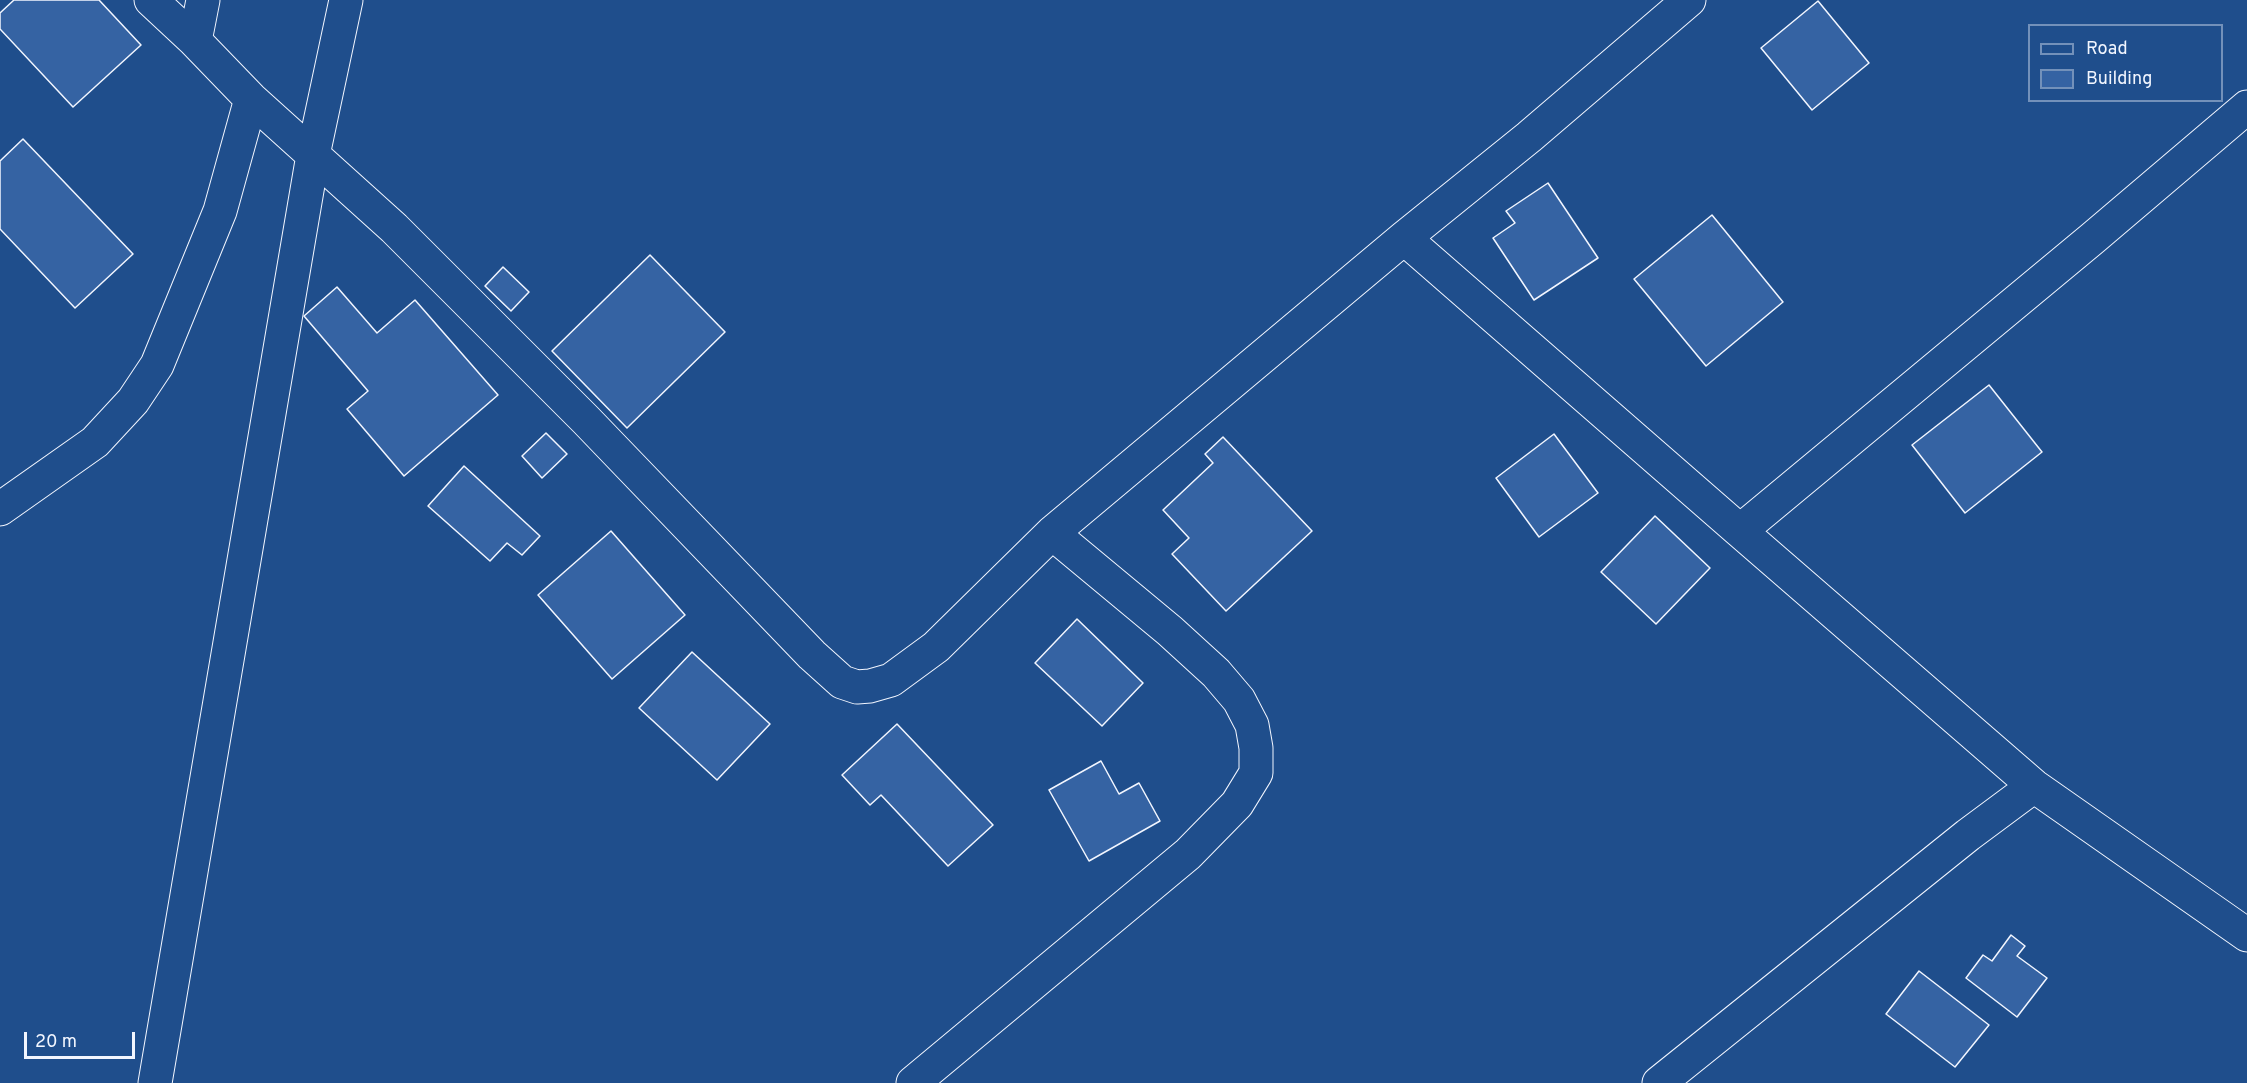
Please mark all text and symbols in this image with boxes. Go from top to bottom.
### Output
legend [2028,24,2223,102]
text: Road [2086,38,2128,61]
text: Building [2086,68,2152,91]
scale bar [27,1020,138,1058]
text: 20 m [35,1031,77,1054]

